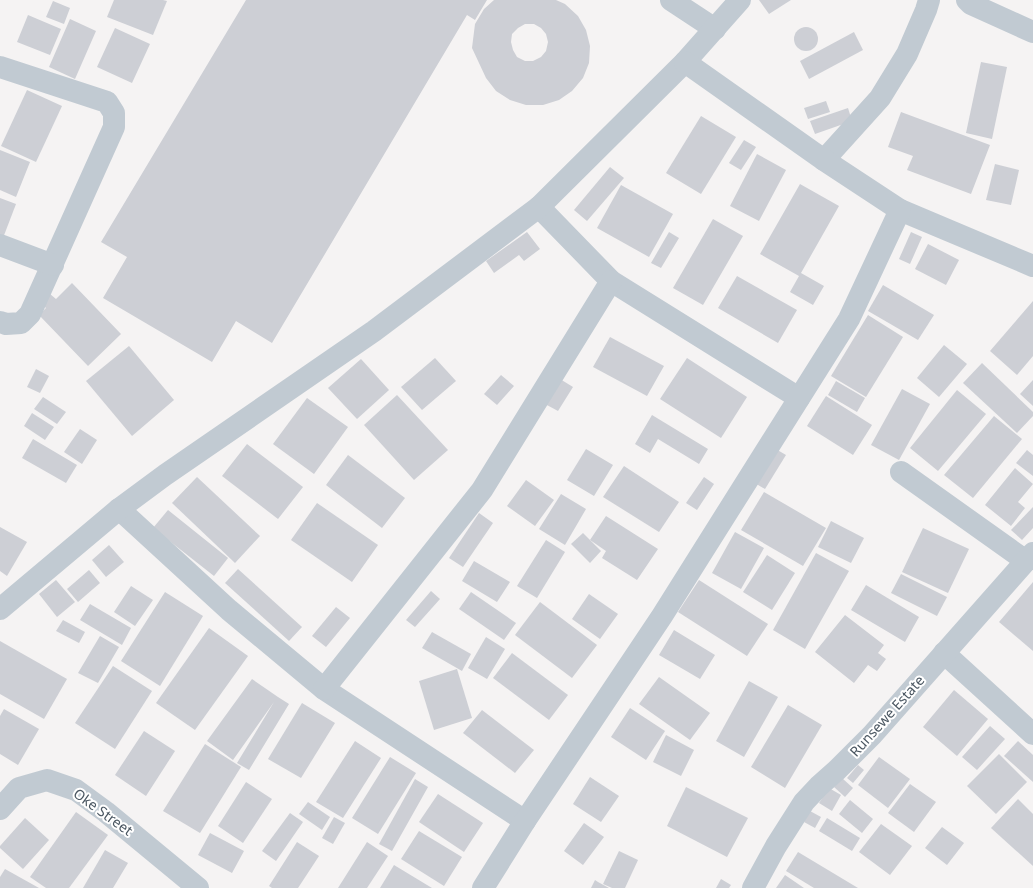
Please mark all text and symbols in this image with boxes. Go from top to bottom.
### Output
street label: Runsewe Estate [845,671,928,760]
street label: Oke Street [70,784,137,840]

